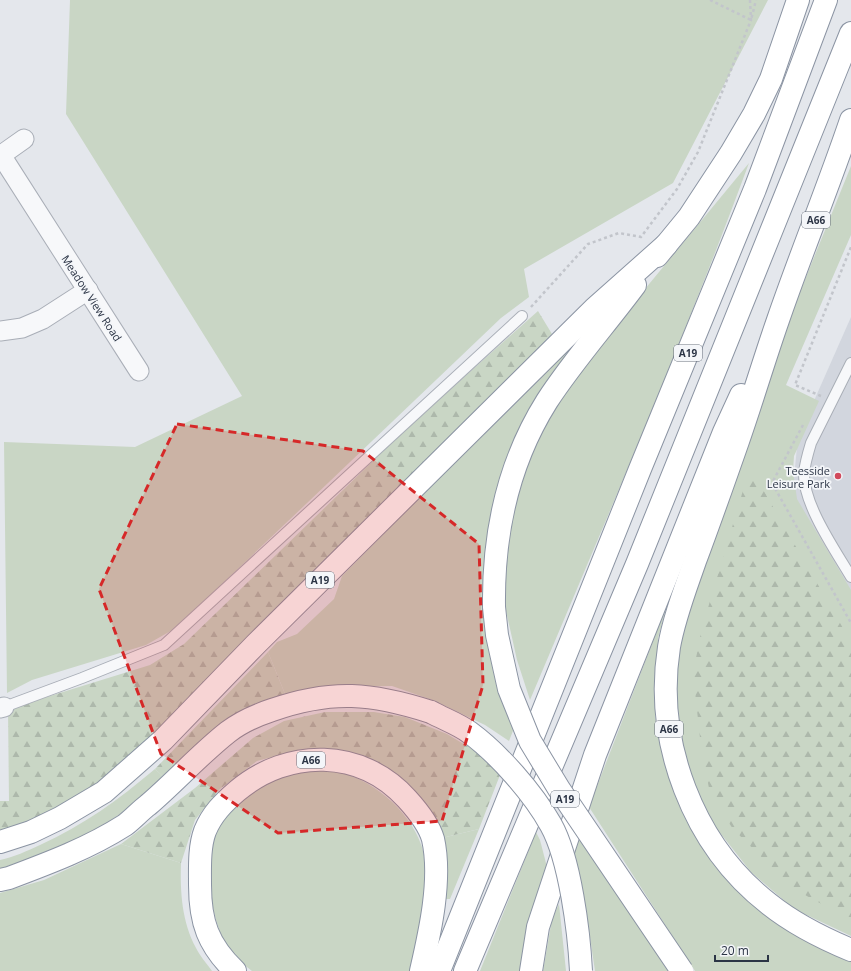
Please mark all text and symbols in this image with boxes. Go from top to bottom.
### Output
road number: A66 [802,212,830,228]
street label: Meadow View Road [58,252,126,344]
road number: A19 [674,345,702,361]
place label: Teesside Leisure Park [767,463,830,491]
marker: Teesside Leisure Park [833,471,843,481]
road number: A19 [306,572,334,588]
road number: A66 [655,721,683,737]
road number: A66 [297,752,325,768]
road number: A19 [551,791,579,807]
scale bar [715,937,768,963]
text: 20 m [721,942,749,959]

